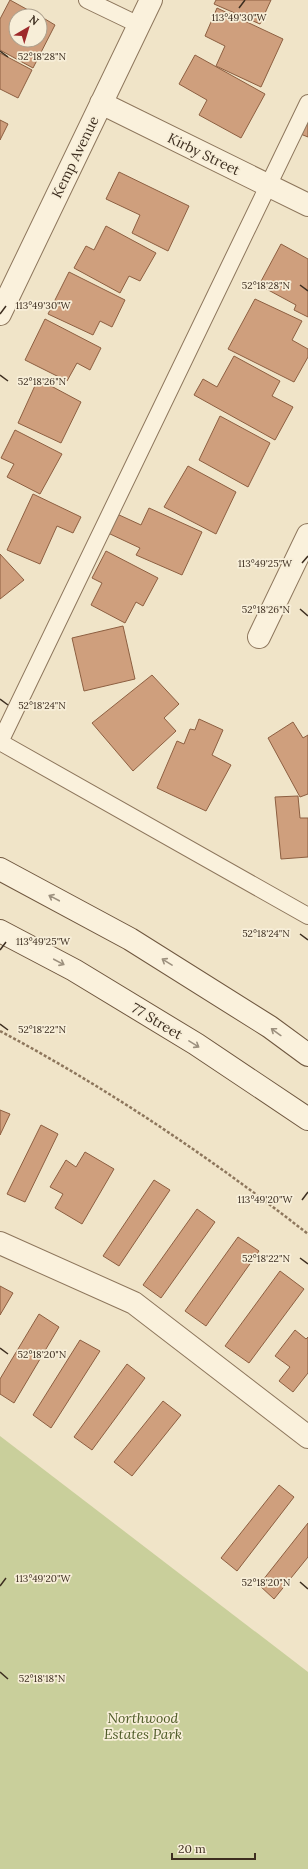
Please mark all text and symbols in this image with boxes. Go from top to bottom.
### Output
north arrow [8,8,48,48]
text: 113°49'30"W [211,11,268,24]
text: N [26,12,42,29]
text: 52°18'28"N [18,50,67,63]
street label: Kemp Avenue [47,113,103,201]
street label: Kirby Street [165,129,244,180]
text: 52°18'28"N [242,279,291,292]
text: 113°49'30"W [15,299,72,312]
text: 52°18'26"N [18,375,67,388]
text: 113°49'25"W [238,557,293,570]
text: 52°18'26"N [242,603,291,616]
text: 52°18'24"N [18,699,66,712]
one-way arrow [48,894,60,901]
text: 52°18'24"N [242,927,290,940]
text: 113°49'25"W [16,935,71,948]
one-way arrow [162,958,173,966]
one-way arrow [53,959,65,967]
street label: 77 Street [128,999,186,1044]
text: 52°18'22"N [18,1023,66,1036]
one-way arrow [271,1028,282,1036]
one-way arrow [189,1039,200,1048]
text: 113°49'20"W [238,1193,293,1206]
text: 52°18'22"N [242,1252,290,1265]
text: 52°18'20"N [18,1348,67,1361]
text: 113°49'20"W [16,1572,71,1585]
text: 52°18'20"N [242,1576,291,1589]
text: 52°18'18"N [19,1672,66,1685]
park label: Northwood Estates Park [104,1709,182,1743]
scale bar [172,1835,255,1861]
text: 20 m [178,1841,206,1856]

